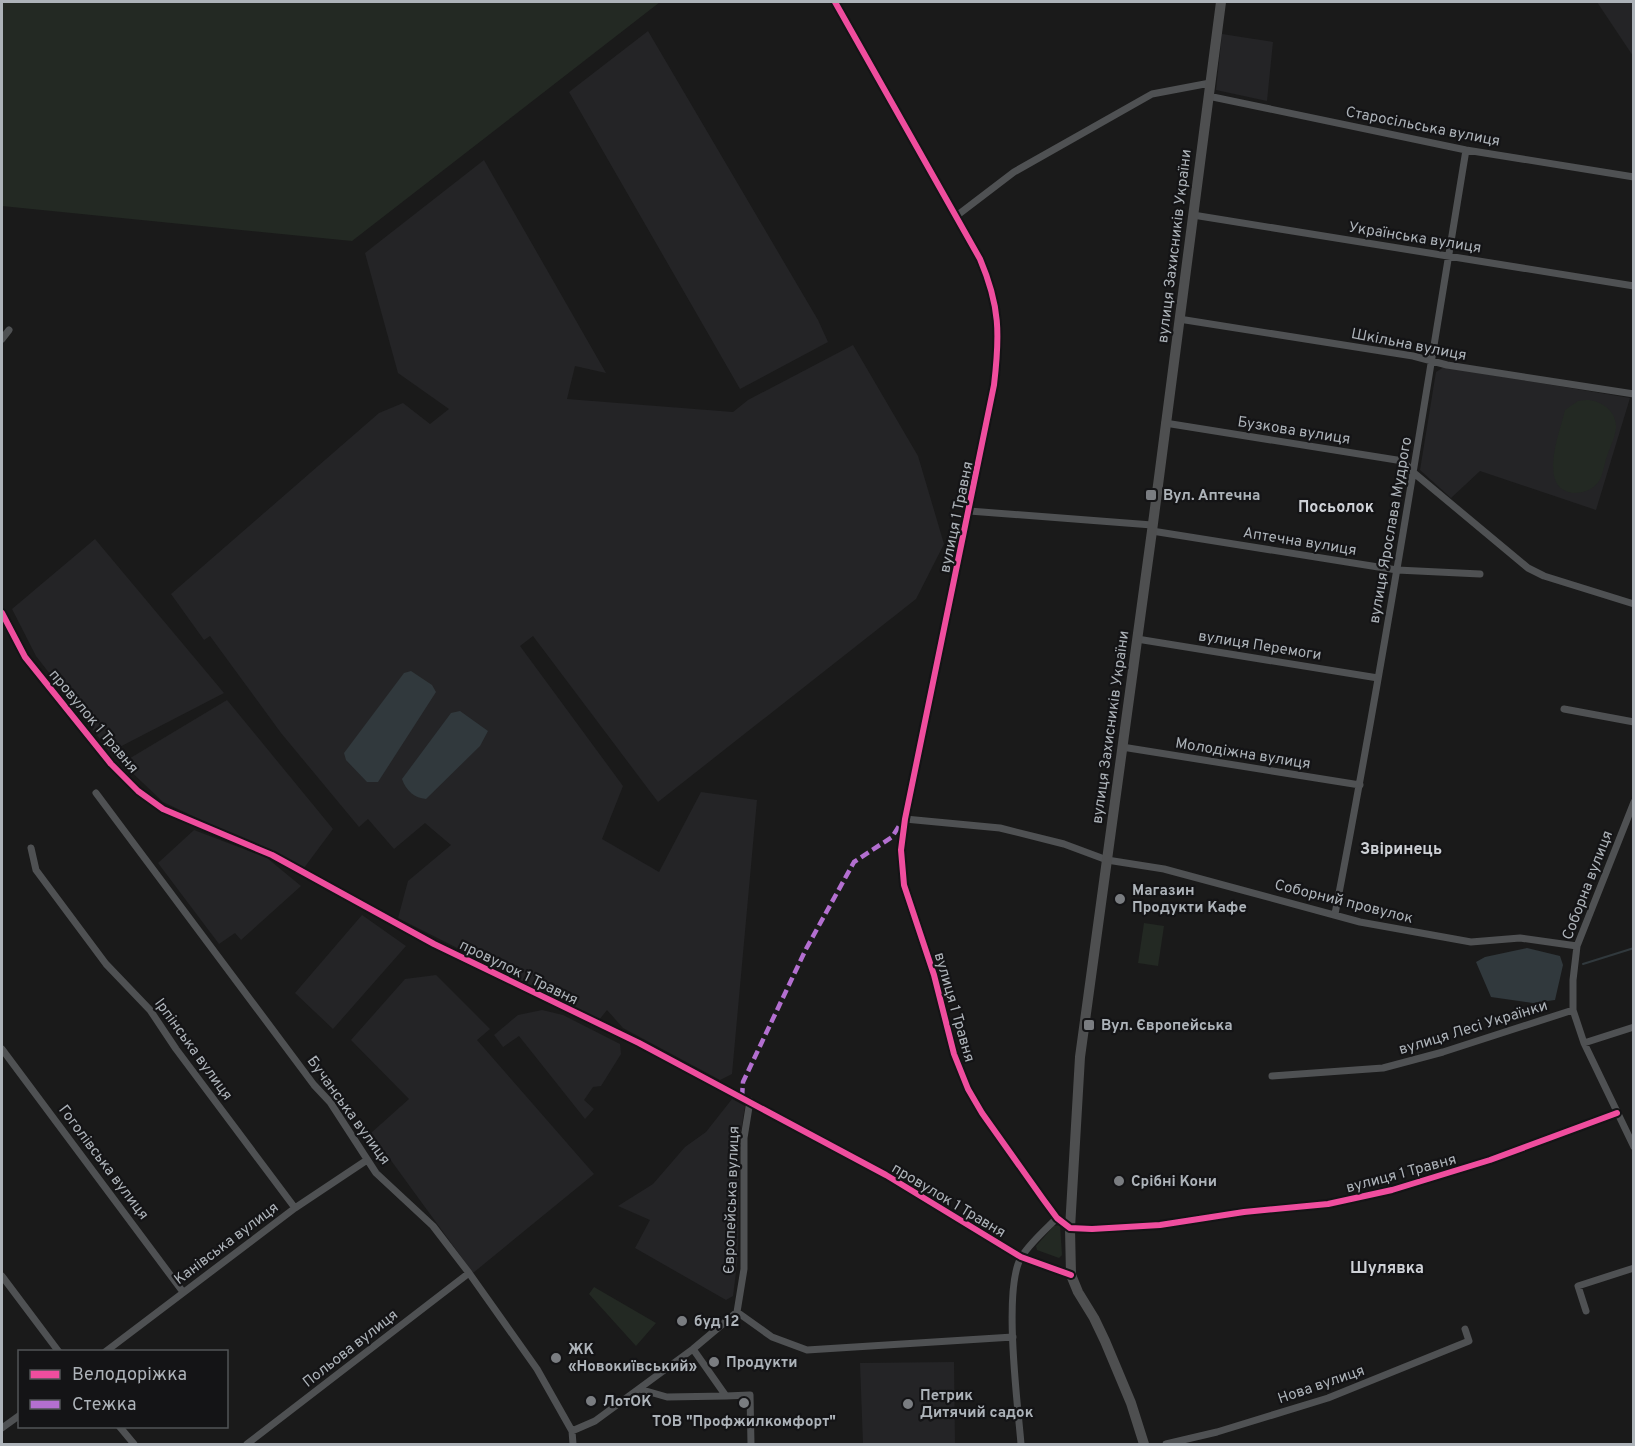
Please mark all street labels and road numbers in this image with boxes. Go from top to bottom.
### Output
street label: Старосільська вулиця [1344,103,1502,152]
street label: вулиця Захисників України [1154,148,1197,344]
street label: Українська вулиця [1347,219,1483,258]
street label: Шкільна вулиця [1349,325,1468,366]
street label: Бузкова вулиця [1236,413,1351,450]
street label: вулиця Ярослава Мудрого [1366,435,1417,625]
street label: вулиця 1 Травня [936,460,979,575]
street label: Аптечна вулиця [1242,524,1358,561]
street label: вулиця Перемоги [1197,627,1323,666]
street label: вулиця Захисників України [1089,629,1134,825]
street label: провулок 1 Травня [44,666,142,778]
street label: Молодіжна вулиця [1174,734,1312,775]
street label: Соборна вулиця [1559,828,1618,943]
street label: Соборний провулок [1272,876,1415,929]
street label: провулок 1 Травня [456,936,581,1010]
street label: вулиця 1 Травня [929,950,978,1065]
street label: Ірпінська вулиця [149,995,236,1105]
street label: вулиця Лесі Українки [1397,997,1550,1060]
street label: Бучанська вулиця [302,1053,394,1169]
street label: Гоголівська вулиця [53,1102,152,1224]
street label: Європейська вулиця [720,1126,745,1274]
street label: вулиця 1 Травня [1344,1151,1459,1198]
street label: провулок 1 Травня [888,1160,1009,1243]
street label: Канівська вулиця [171,1199,283,1290]
street label: Польова вулиця [299,1306,402,1392]
street label: Нова вулиця [1276,1362,1367,1409]

